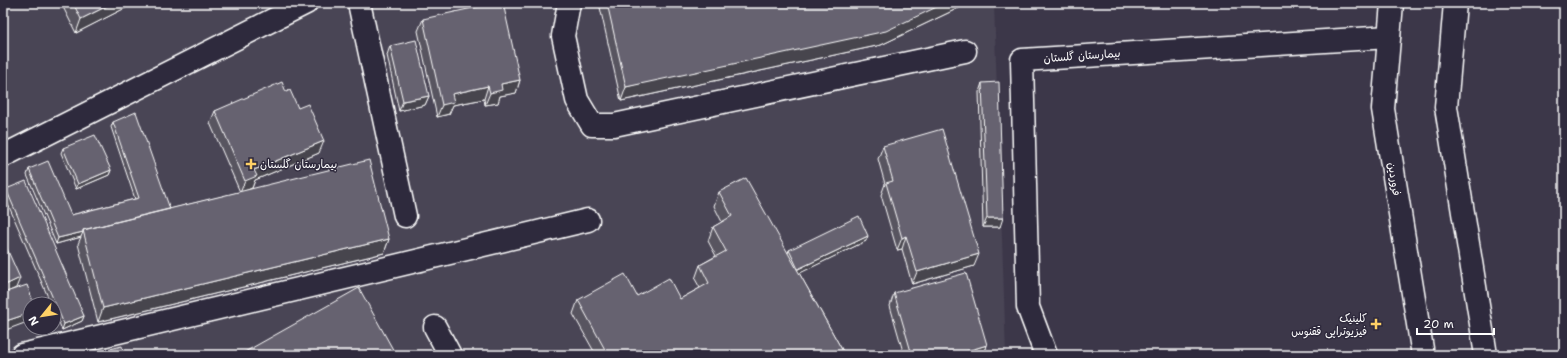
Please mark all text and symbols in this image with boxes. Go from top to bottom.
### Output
street label: بیمارستان گلستان [1043,46,1121,66]
place label: بیمارستان گلستان [260,157,337,172]
marker: بیمارستان گلستان [245,158,257,170]
street label: فروردین [1384,161,1404,197]
north arrow [22,296,62,336]
scale bar [1417,310,1494,336]
place label: کلینیک فیزیوتراپی ققنوس [1291,311,1367,339]
text: N [25,313,42,328]
text: 20 m [1423,316,1454,332]
marker: کلینیک فیزیوتراپی ققنوس [1370,318,1382,330]

